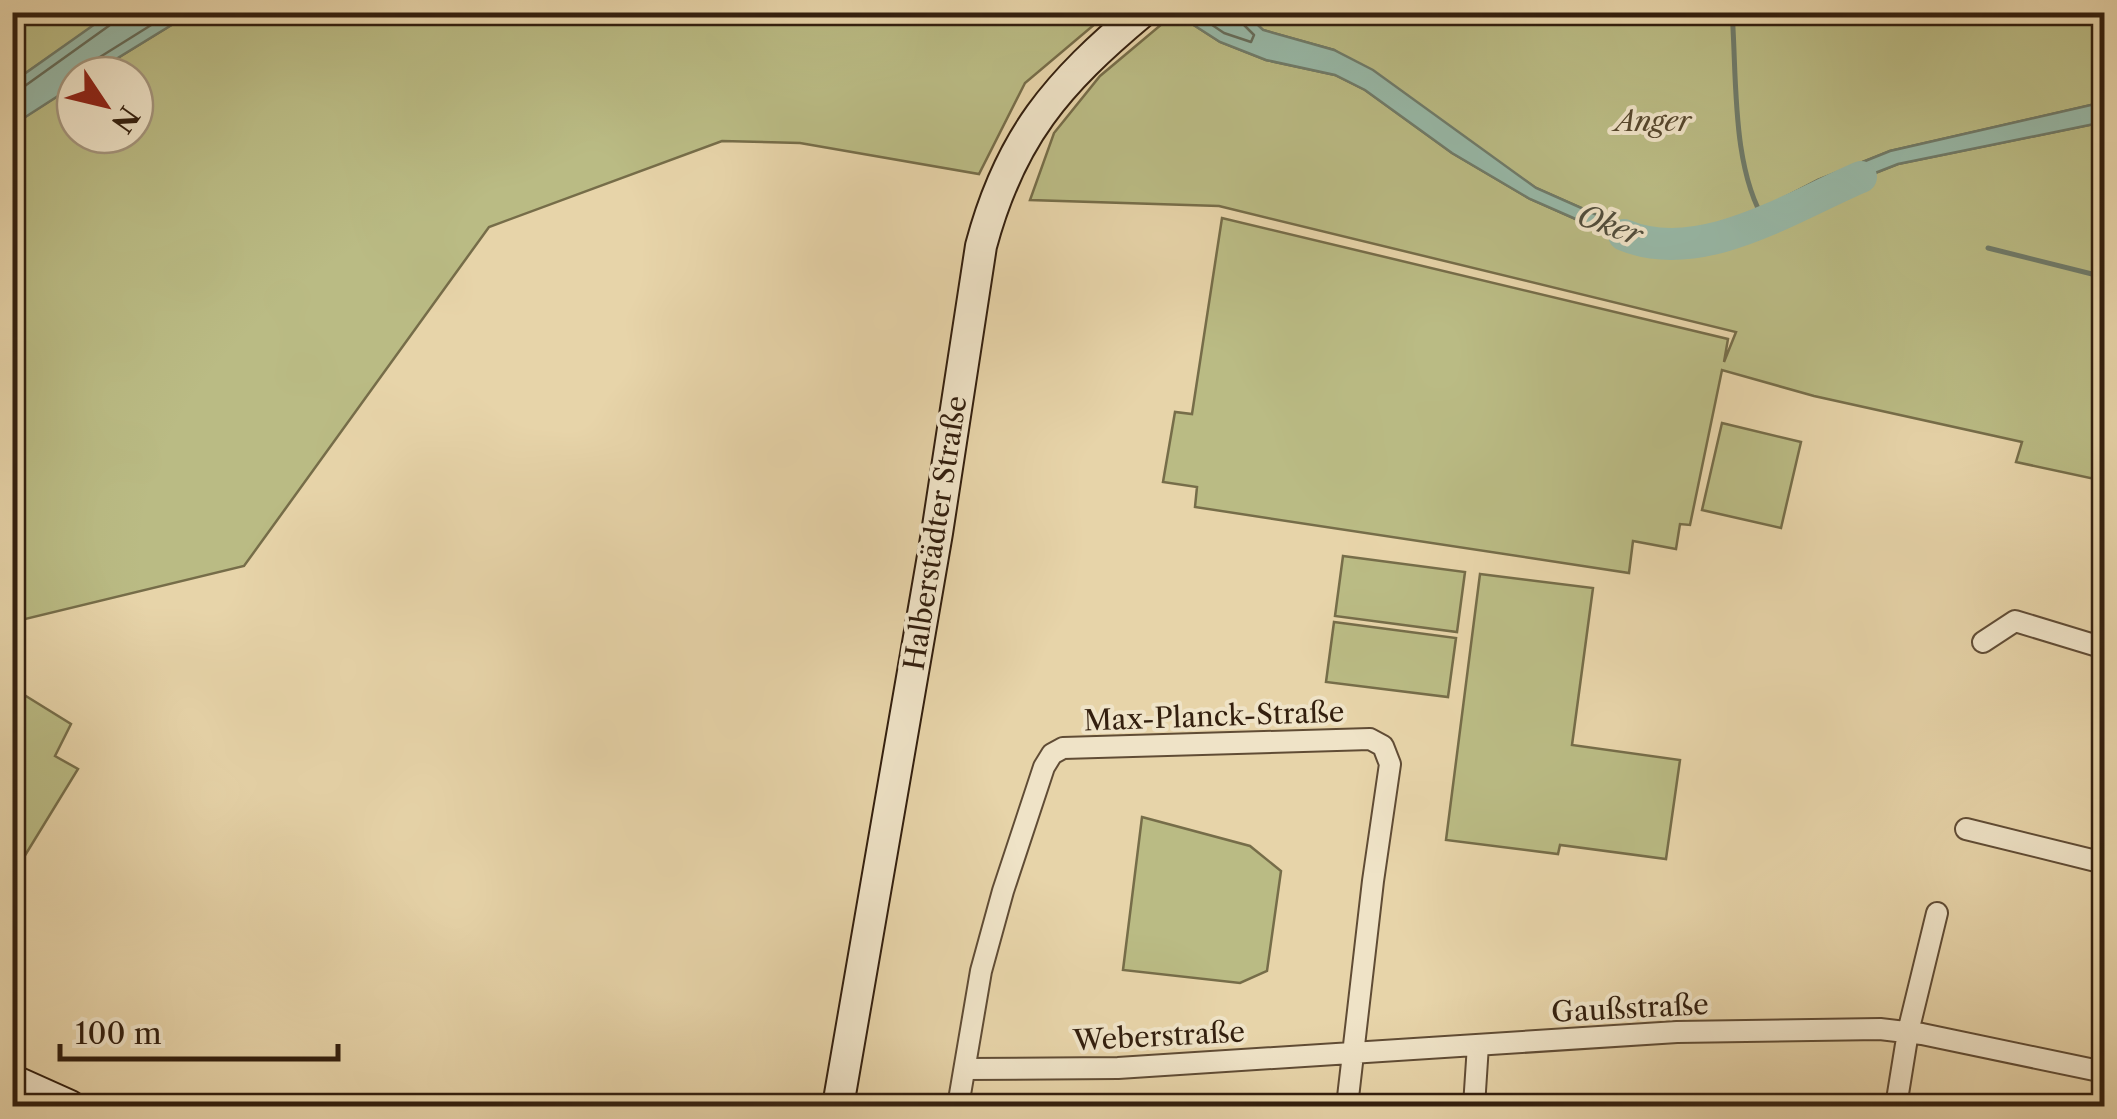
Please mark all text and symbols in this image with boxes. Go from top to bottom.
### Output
north arrow [55,55,155,155]
text: N [105,100,146,139]
park label: Anger [1611,104,1693,138]
water label: Oker [1572,196,1649,254]
street label: Halberstädter Straße [897,393,973,673]
street label: Max-Planck-Straße [1083,694,1345,738]
street label: Gaußstraße [1550,987,1710,1029]
scale bar [60,999,338,1061]
text: 100 m [75,1015,162,1052]
street label: Weberstraße [1071,1015,1246,1058]

